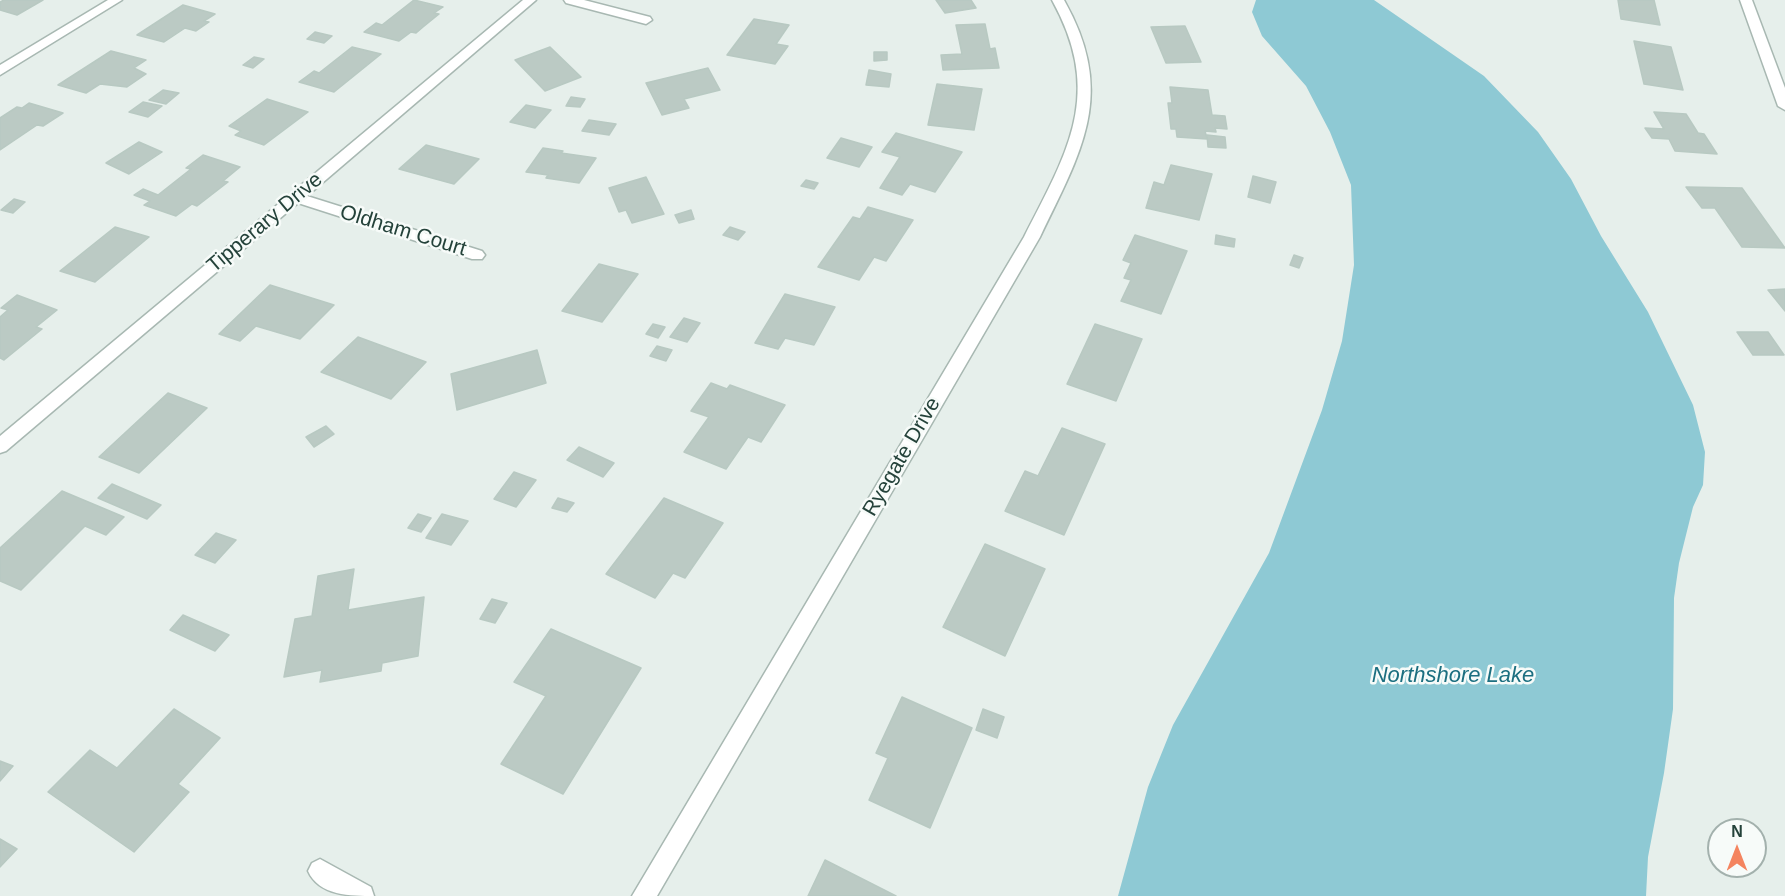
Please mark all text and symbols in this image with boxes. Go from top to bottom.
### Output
street label: Tipperary Drive [202,167,328,279]
street label: Oldham Court [337,200,469,262]
street label: Ryegate Drive [858,393,946,521]
water label: Northshore Lake [1372,663,1534,689]
north arrow [1707,818,1767,878]
text: N [1731,823,1743,840]

